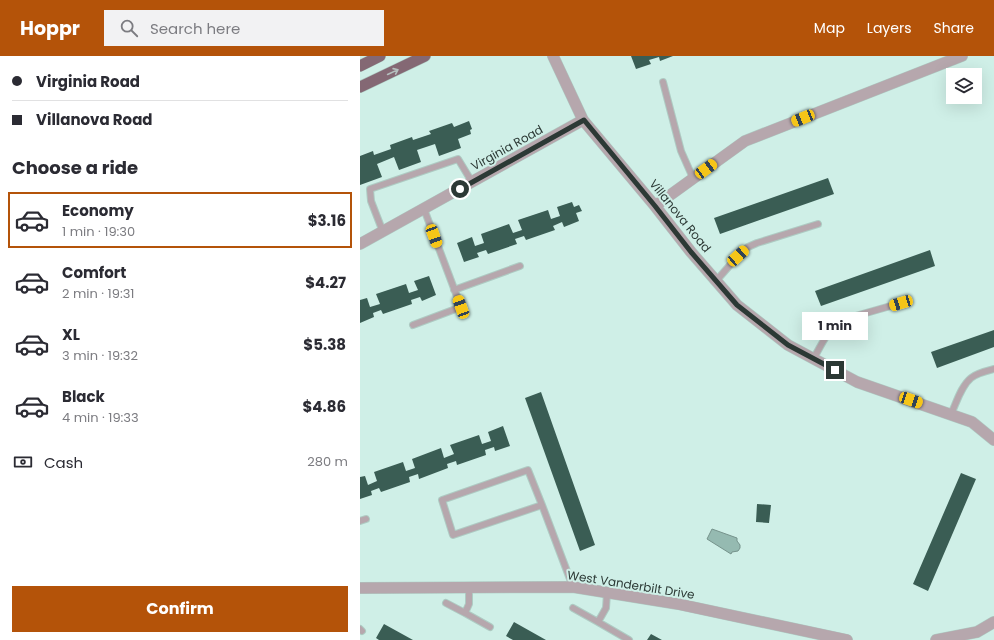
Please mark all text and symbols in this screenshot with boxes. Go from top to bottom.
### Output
search box [104,10,384,46]
text: Hoppr [20,15,80,42]
icon: search [118,17,140,39]
text: Search here [150,18,240,39]
text: Map [814,18,845,38]
text: Layers [867,18,911,38]
text: Share [933,18,974,38]
one-way arrow [386,68,398,75]
map controls [946,68,982,104]
button: layers [946,68,982,104]
text: Virginia Road [36,71,140,92]
car [790,108,816,128]
text: Villanova Road [36,109,153,130]
street label: Virginia Road [468,121,546,174]
text: Choose a ride [12,155,138,180]
car [693,157,719,181]
street label: Villanova Road [646,175,715,256]
route start [451,180,469,198]
text: Economy [62,200,134,221]
icon: car [14,202,50,238]
text: $3.16 [308,210,346,231]
text: 1 min · 19:30 [62,222,135,241]
car [424,223,444,249]
car [725,244,751,268]
text: Comfort [62,262,126,283]
icon: car [14,264,50,300]
text: $4.27 [305,272,346,293]
text: 2 min · 19:31 [62,284,135,303]
car [451,294,471,320]
car [888,294,914,312]
callout: 1 min [802,312,868,340]
text: 1 min [818,316,852,335]
text: XL [62,324,80,345]
icon: car [14,326,50,362]
text: $5.38 [303,334,346,355]
text: 3 min · 19:32 [62,346,138,365]
route end [826,361,844,379]
text: Black [62,386,105,407]
icon: car [14,388,50,424]
car [898,390,924,410]
text: $4.86 [302,396,346,417]
text: 4 min · 19:33 [62,408,139,427]
icon: cash [12,451,34,473]
text: Cash [44,452,83,473]
text: 280 m [307,452,348,471]
street label: West Vanderbilt Drive [566,566,696,603]
button: Confirm [12,586,348,632]

